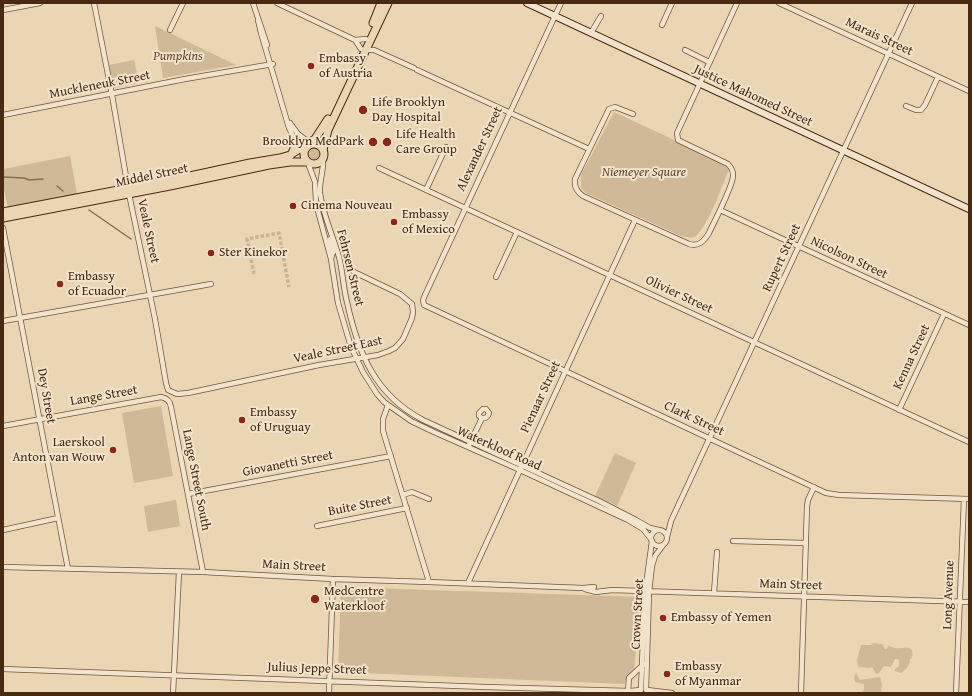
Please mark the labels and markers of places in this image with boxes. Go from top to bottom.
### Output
place label: Embassy of Austria [319,51,372,82]
marker: Embassy of Austria [306,61,316,71]
place label: Life Brooklyn Day Hospital [372,95,445,126]
marker: Life Brooklyn Day Hospital [357,104,369,116]
place label: Life Health Care Group [396,127,457,158]
place label: Brooklyn MedPark [263,134,364,150]
marker: Brooklyn MedPark [367,136,379,148]
marker: Life Health Care Group [381,136,393,148]
place label: Cinema Nouveau [301,198,392,214]
marker: Cinema Nouveau [288,201,298,211]
place label: Embassy of Mexico [402,207,455,238]
marker: Embassy of Mexico [389,217,399,227]
place label: Ster Kinekor [219,245,287,261]
marker: Ster Kinekor [206,248,216,258]
place label: Embassy of Ecuador [68,269,126,300]
marker: Embassy of Ecuador [55,279,65,289]
place label: Embassy of Uruguay [250,405,311,436]
marker: Embassy of Uruguay [237,415,247,425]
place label: Laerskool Anton van Wouw [12,435,105,466]
marker: Laerskool Anton van Wouw [108,445,118,455]
place label: MedCentre Waterkloof [324,584,384,615]
marker: MedCentre Waterkloof [309,593,321,605]
place label: Embassy of Yemen [671,610,772,626]
marker: Embassy of Yemen [658,613,668,623]
place label: Embassy of Myanmar [675,659,741,690]
marker: Embassy of Myanmar [662,669,672,679]

